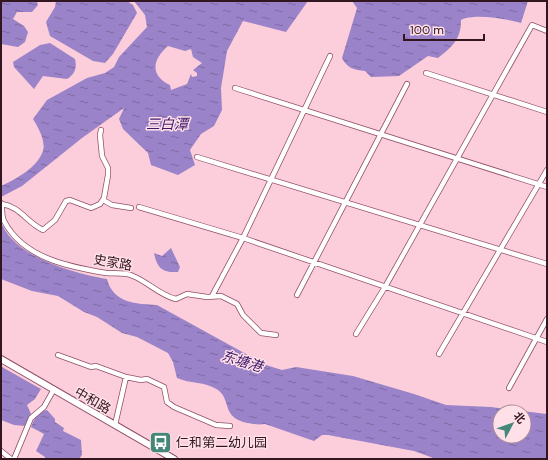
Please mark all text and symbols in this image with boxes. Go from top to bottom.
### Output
scale bar [404,16,484,42]
text: 100 m [410,22,444,38]
water label: 三白潭 [146,115,191,133]
street label: 史家路 [92,251,134,274]
water label: 东塘港 [219,346,267,376]
street label: 中和路 [72,383,114,418]
north arrow [492,404,532,444]
text: 北 [511,409,528,426]
bus stop icon: 仁和第二幼儿园 [147,429,173,455]
place label: 仁和第二幼儿园 [176,434,267,451]

